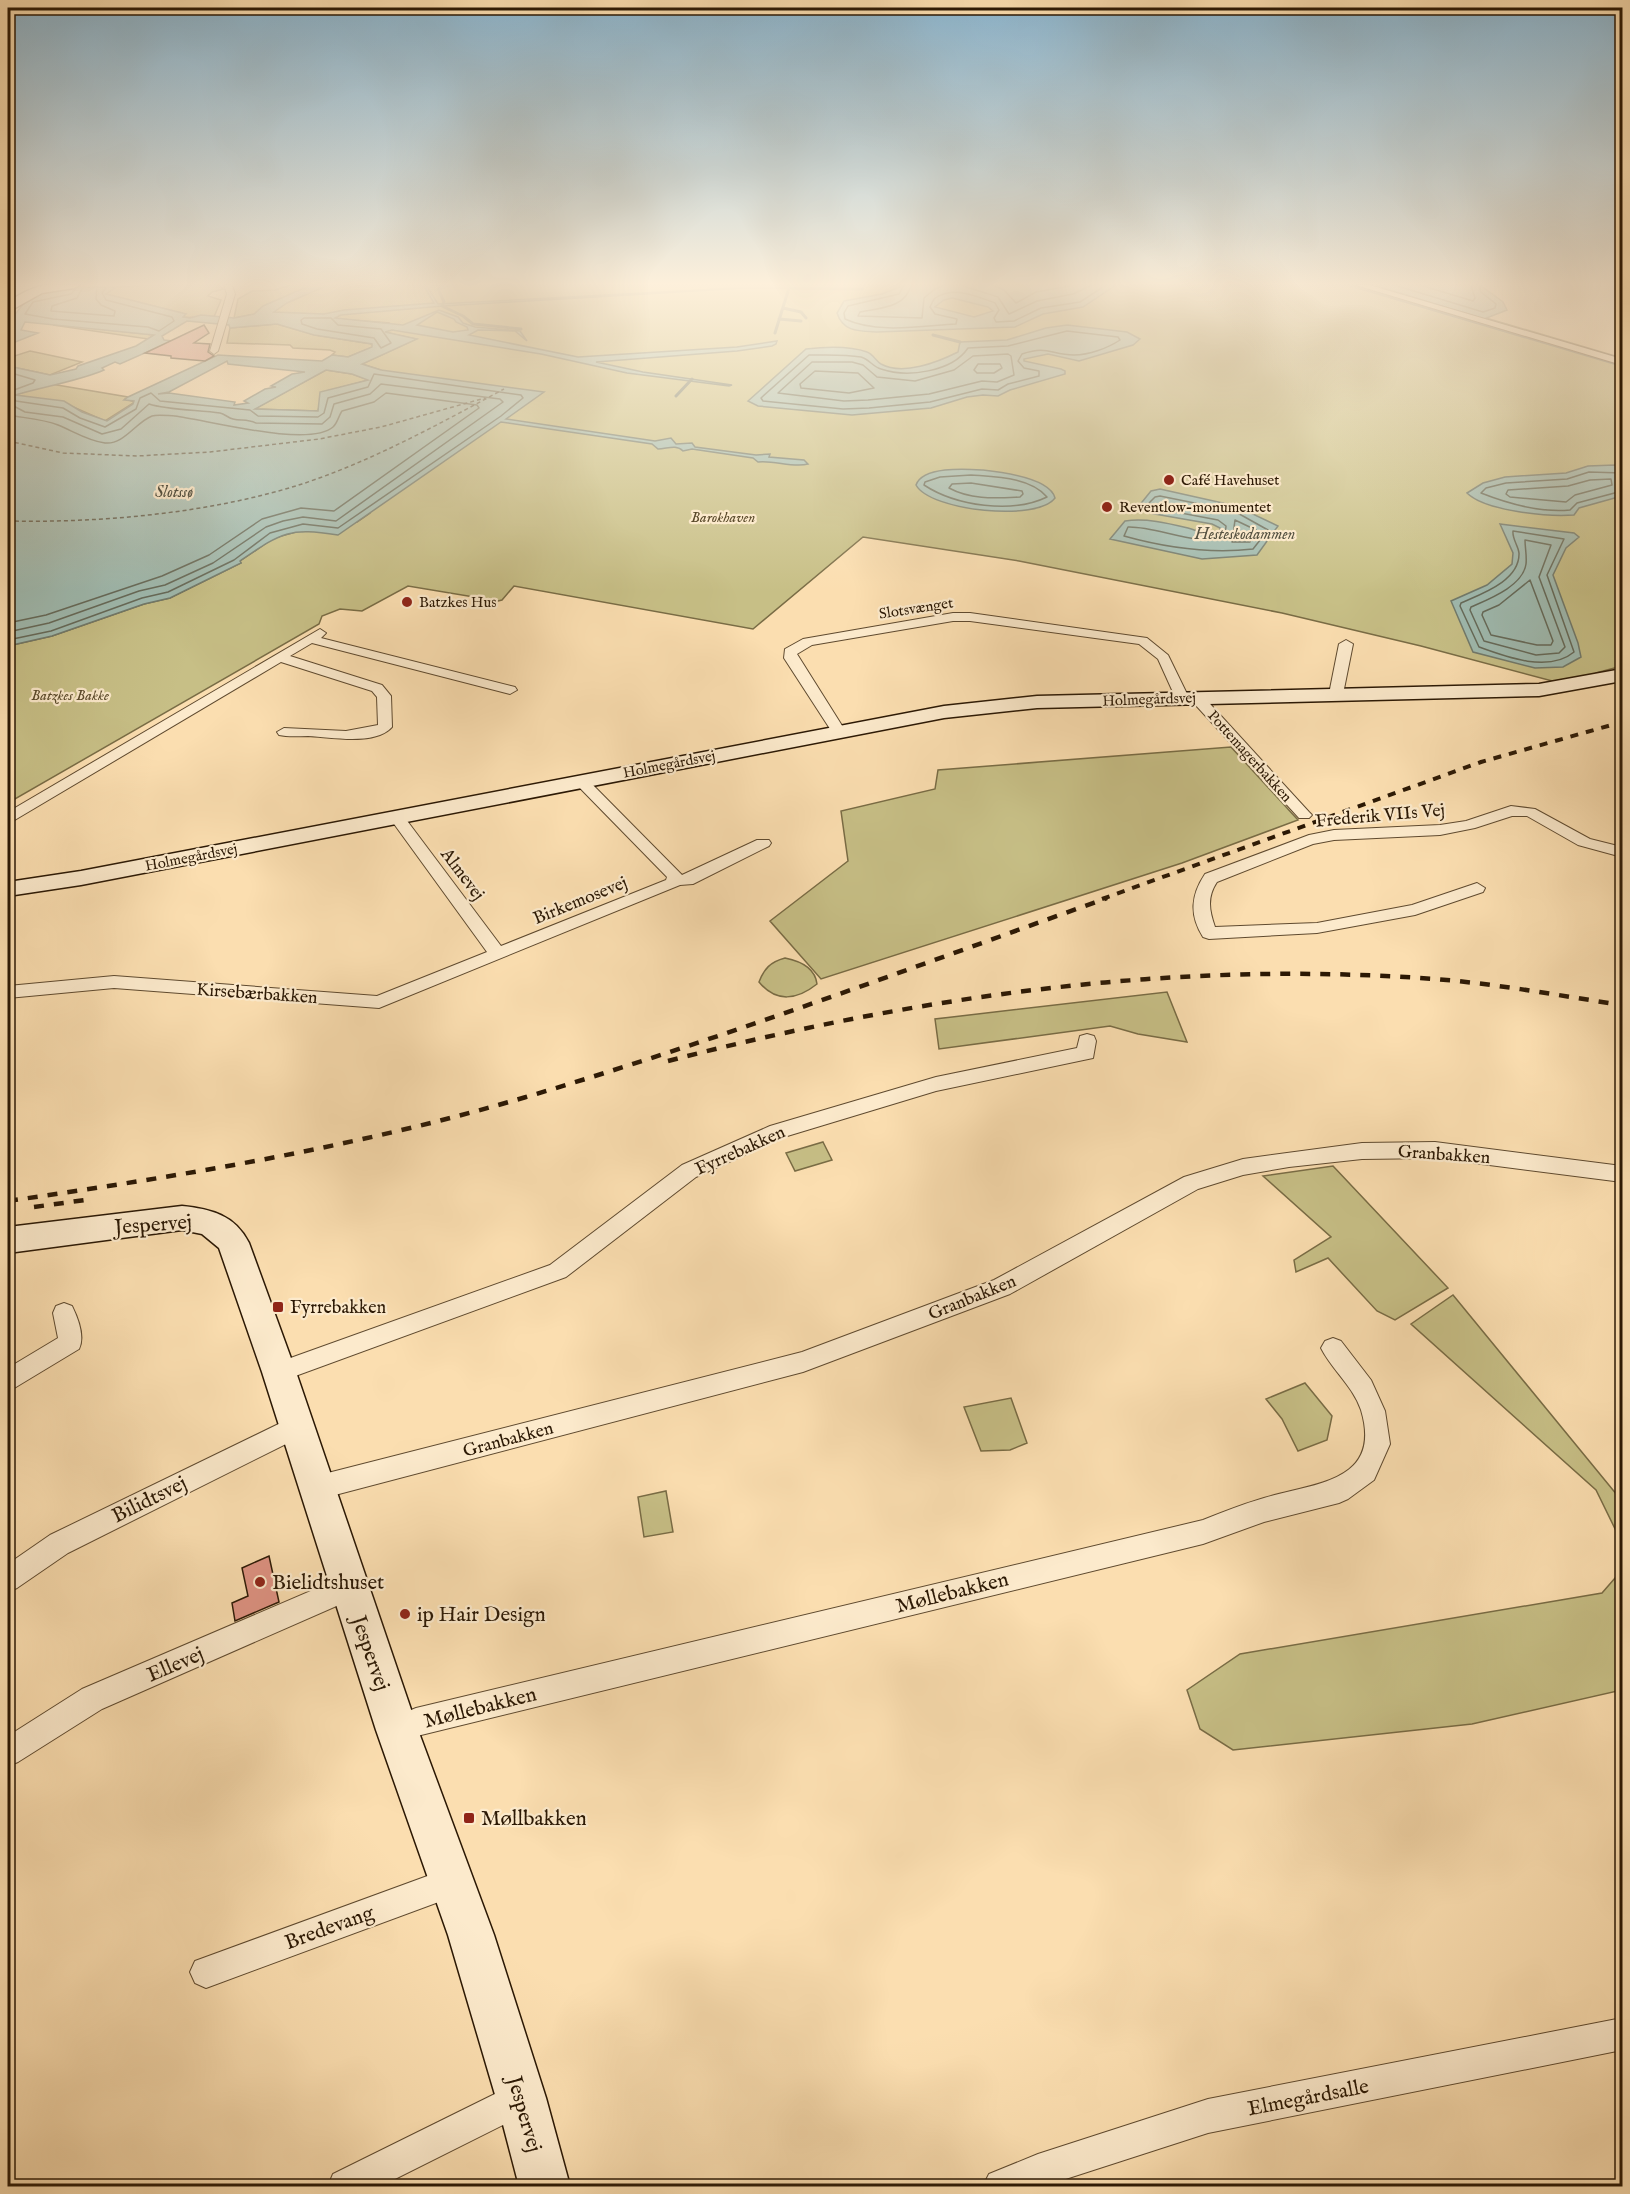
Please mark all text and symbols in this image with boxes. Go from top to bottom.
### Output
place label: Café Havehuset [1181,471,1279,490]
marker: Café Havehuset [1162,473,1176,487]
water label: Slotssø [155,483,193,503]
place label: Reventlow-monumentet [1119,498,1271,517]
marker: Reventlow-monumentet [1100,500,1114,514]
park label: Barokhaven [691,508,755,527]
water label: Hesteskodammen [1194,525,1295,545]
place label: Batzkes Hus [419,593,497,612]
street label: Slotsvænget [878,593,955,624]
marker: Batzkes Hus [400,595,414,609]
park label: Batzkes Bakke [31,686,109,705]
street label: Holmegårdsvej [1102,688,1196,711]
street label: Pottemagerbakken [1203,706,1296,806]
street label: Holmegårdsvej [621,746,717,783]
street label: Frederik VIIs Vej [1314,799,1446,834]
street label: Holmegårdsvej [143,839,239,876]
street label: Almevej [434,843,489,906]
street label: Birkemosevej [530,872,631,931]
street label: Kirsebærbakken [195,979,319,1010]
street label: Fyrrebakken [692,1121,790,1181]
street label: Granbakken [1397,1141,1491,1170]
street label: Jespervej [111,1209,193,1242]
street label: Granbakken [925,1270,1020,1326]
place label: Fyrrebakken [290,1297,387,1320]
marker: Fyrrebakken [271,1300,285,1314]
street label: Granbakken [461,1417,556,1464]
street label: Bilidtsvej [108,1471,192,1530]
street label: Møllebakken [893,1566,1012,1620]
place label: Bielidtshuset [272,1570,384,1597]
marker: Bielidtshuset [253,1575,267,1589]
place label: ip Hair Design [417,1602,546,1629]
marker: ip Hair Design [398,1607,412,1621]
street label: Jespervej [344,1610,395,1695]
street label: Ellevej [143,1641,208,1689]
street label: Møllebakken [421,1681,540,1735]
place label: Møllbakken [481,1806,587,1833]
marker: Møllbakken [462,1811,476,1825]
street label: Bredevang [281,1900,378,1957]
street label: Jespervej [499,2071,547,2155]
street label: Elmegårdsalle [1245,2073,1372,2123]

